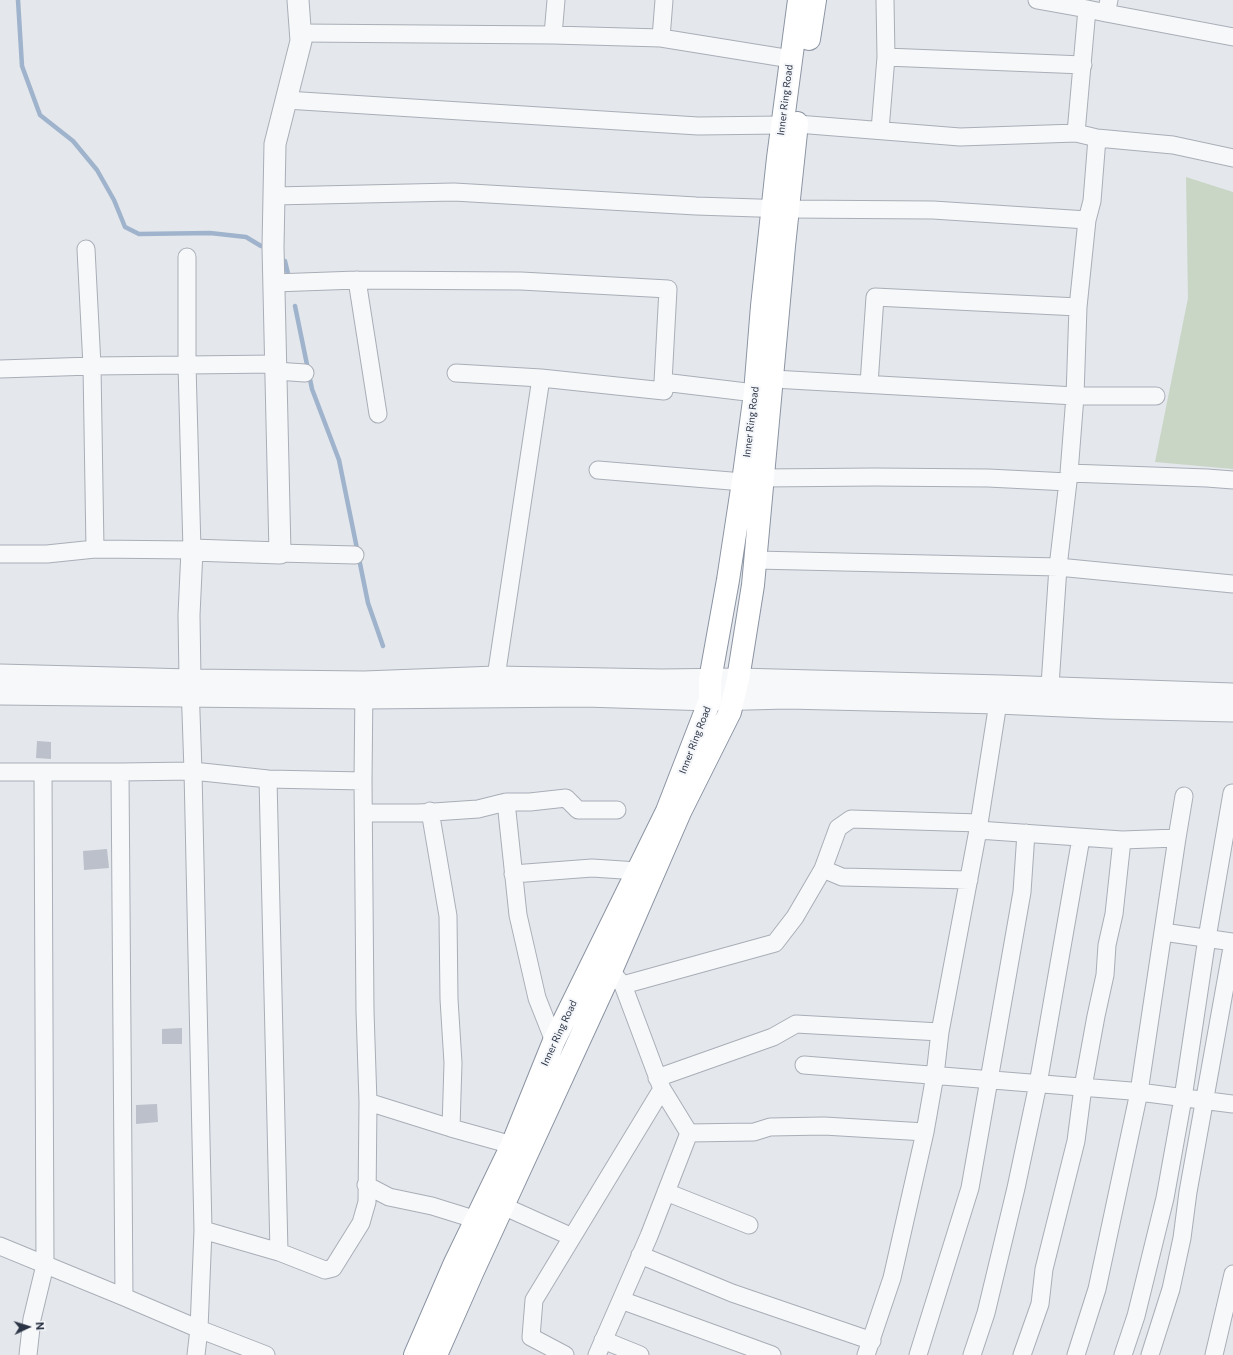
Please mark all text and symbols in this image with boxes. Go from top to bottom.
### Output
street label: Inner Ring Road [775,64,795,136]
street label: Inner Ring Road [741,386,761,458]
street label: Inner Ring Road [677,705,713,775]
street label: Inner Ring Road [539,998,579,1068]
north arrow [8,1307,48,1347]
text: N [34,1322,47,1331]

